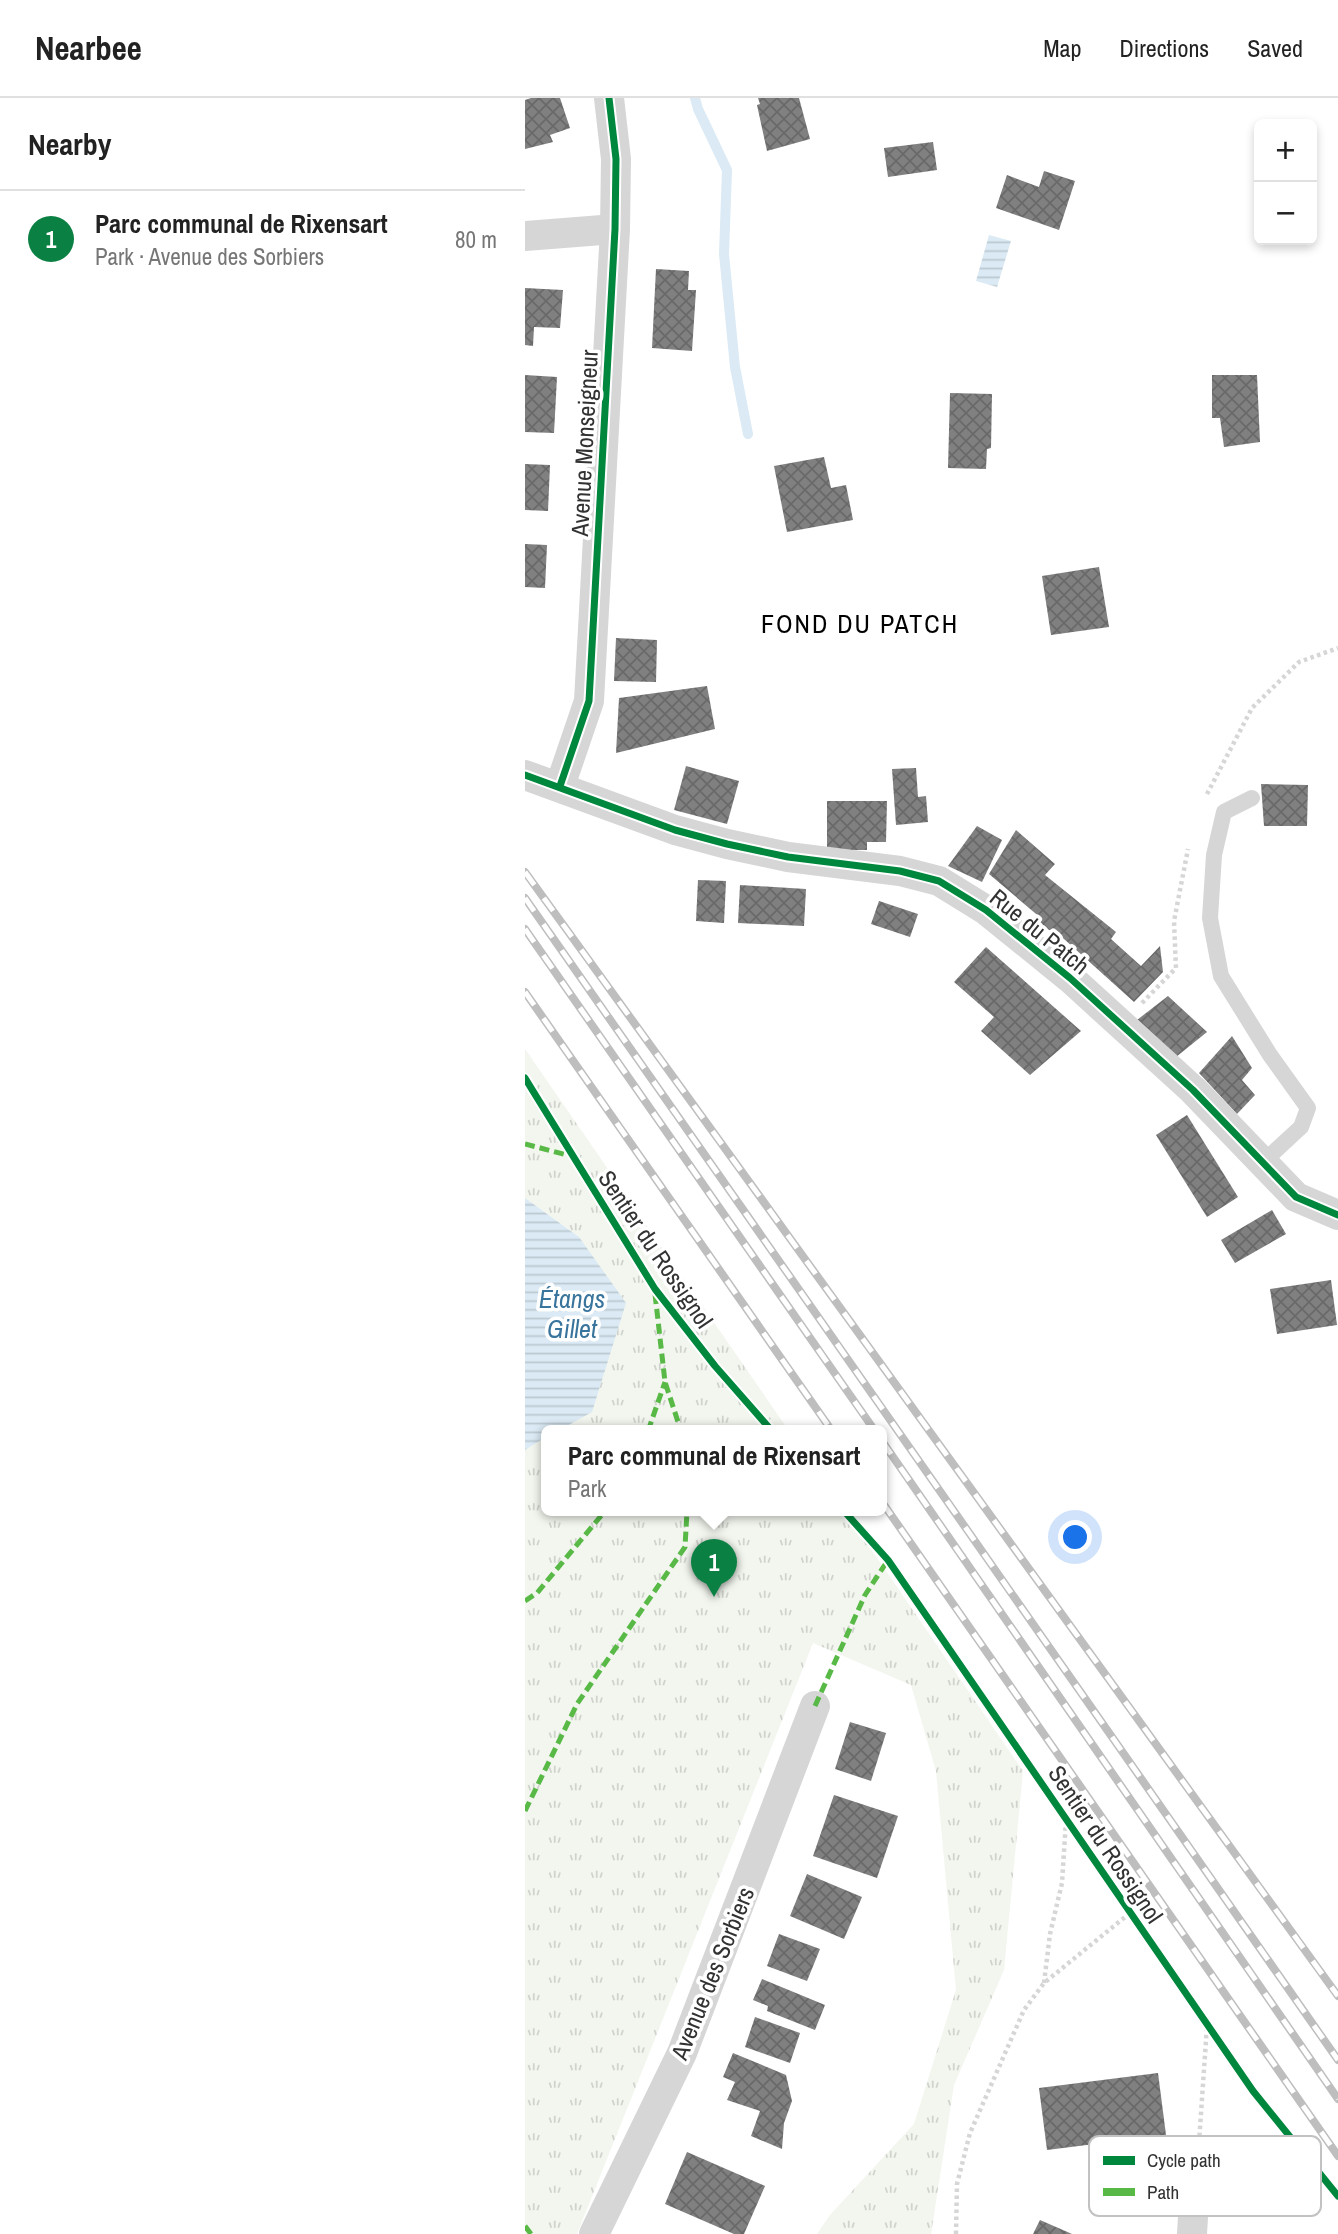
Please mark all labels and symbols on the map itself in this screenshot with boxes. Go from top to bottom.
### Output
street label: Avenue Monseigneur [563,348,605,538]
district label: FOND DU PATCH [761,606,959,641]
street label: Rue du Patch [984,881,1096,981]
street label: Sentier du Rossignol [591,1164,721,1334]
water label: Étangs Gillet [539,1281,605,1346]
your location [1058,1520,1092,1554]
pin: 1 [691,1539,737,1597]
street label: Sentier du Rossignol [1041,1759,1171,1929]
street label: Avenue des Sorbiers [662,1882,761,2065]
legend [1089,2136,1321,2216]
text: Cycle path [1147,2147,1221,2173]
text: Path [1147,2179,1179,2205]

